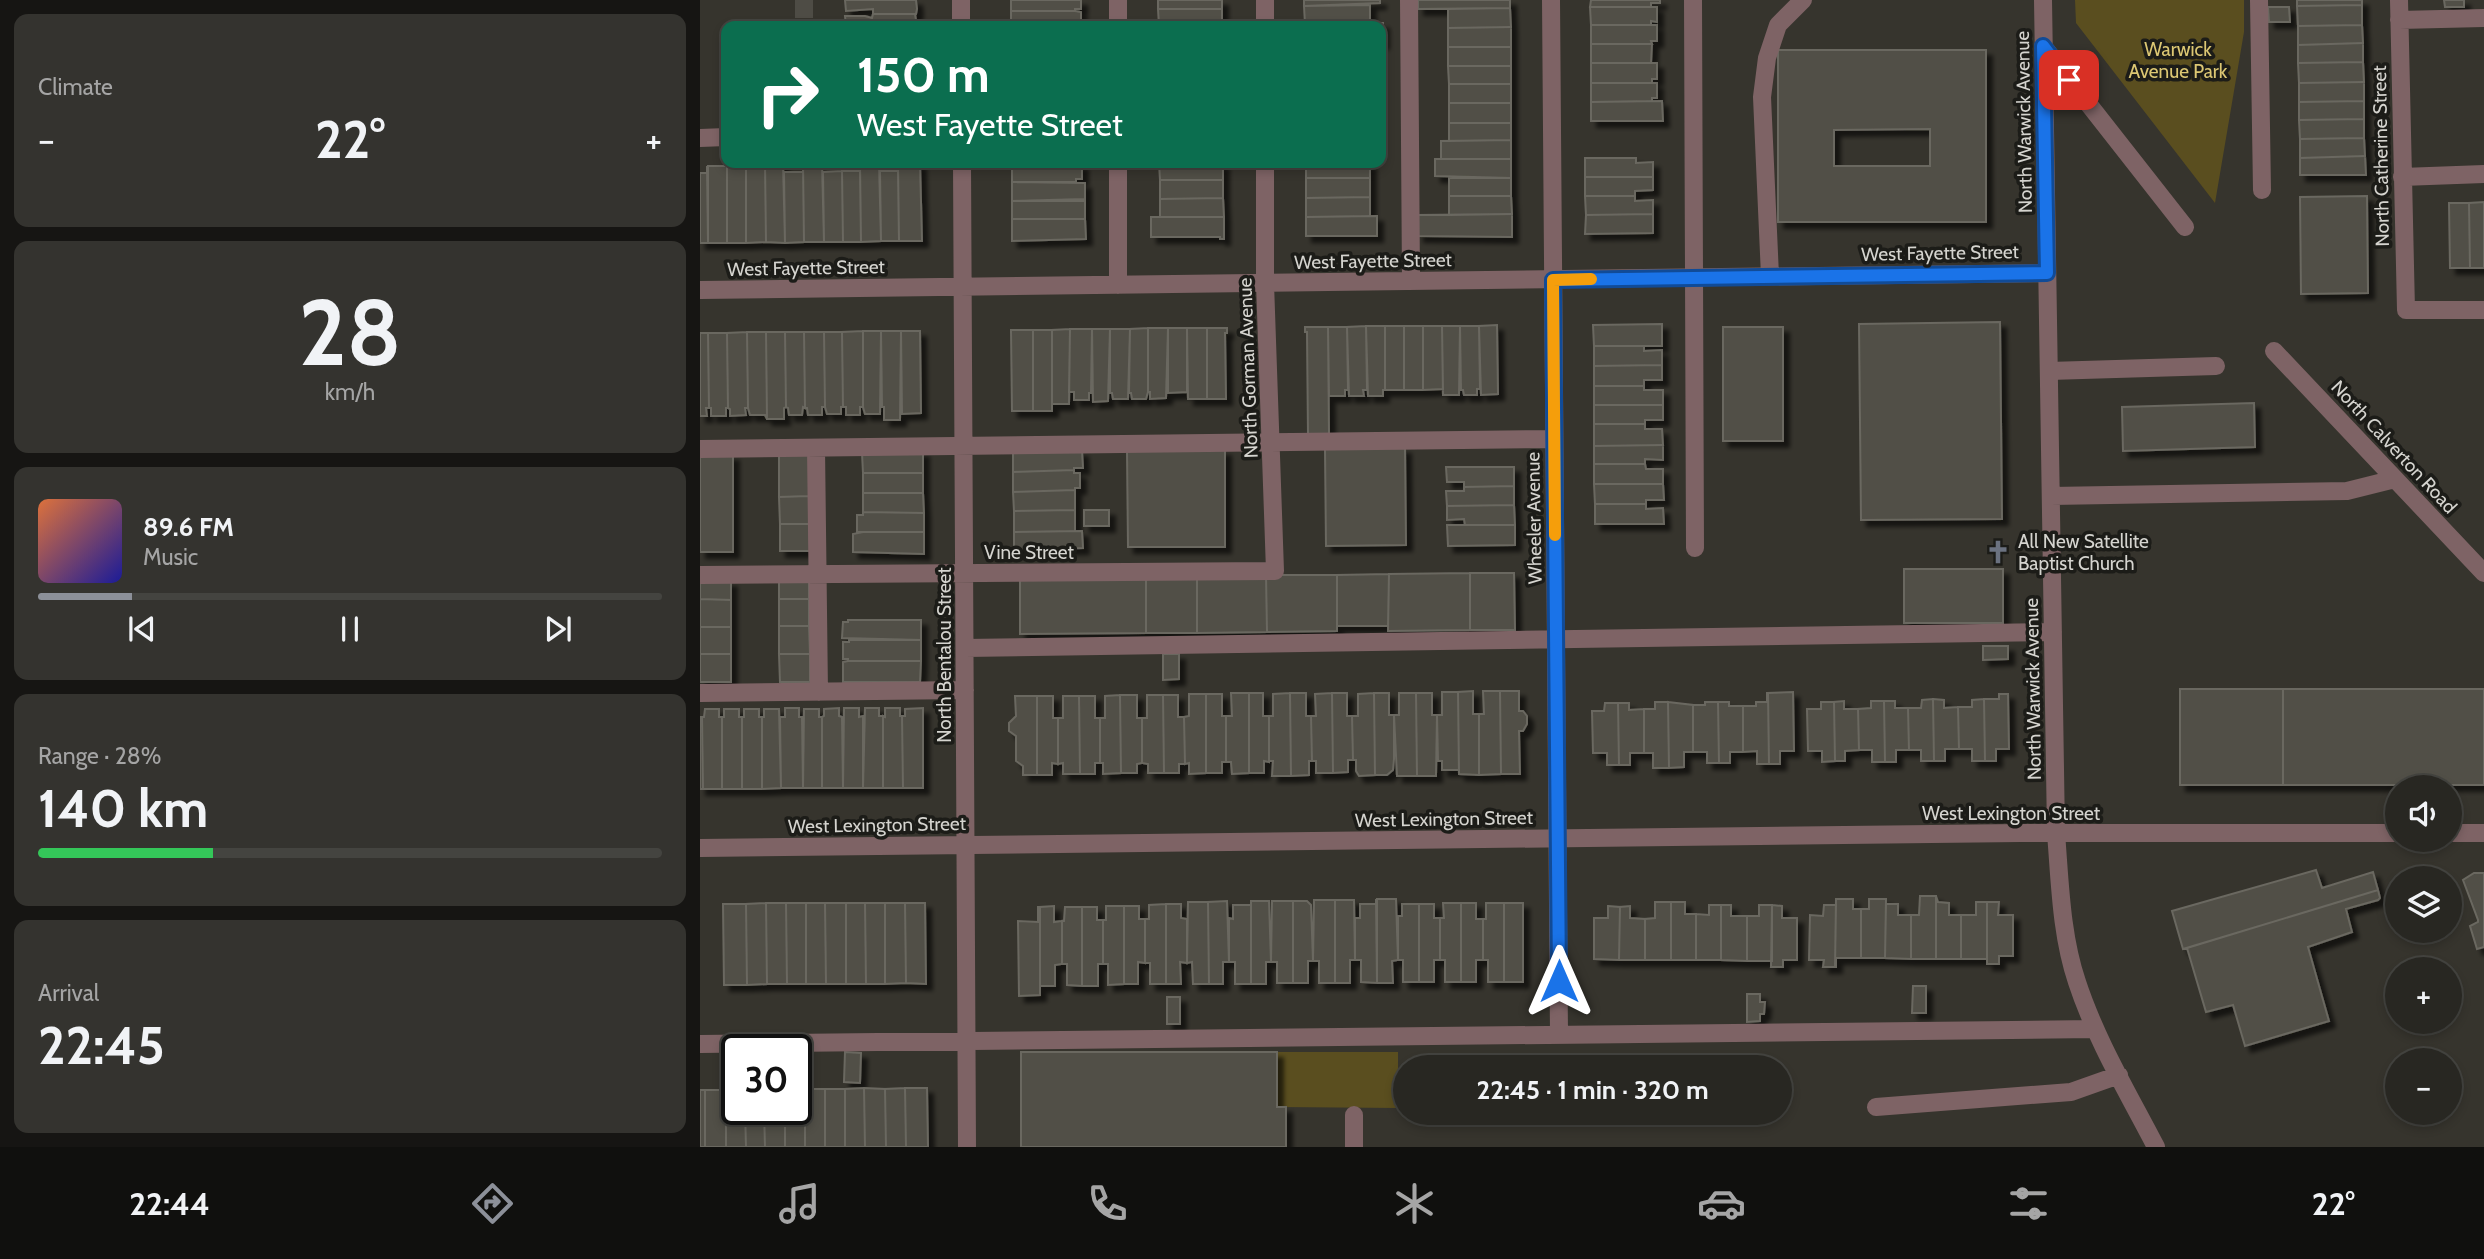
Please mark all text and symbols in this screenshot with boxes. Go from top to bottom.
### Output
street label: North Warwick Avenue [2011,30,2037,213]
park label: Warwick Avenue Park [2129,38,2228,83]
text: 150 m [857,45,990,104]
icon: right [742,49,833,140]
pin [2039,50,2099,110]
icon: arrive [2050,61,2088,99]
street label: North Catherine Street [2368,65,2394,247]
text: Climate [38,73,113,101]
text: West Fayette Street [857,105,1123,144]
text: 22° [315,108,385,171]
text: − [38,116,55,163]
text: + [645,116,662,163]
street label: West Fayette Street [1861,240,2020,266]
street label: West Fayette Street [1294,248,1453,274]
street label: West Fayette Street [727,255,886,281]
text: 28 [298,277,402,388]
street label: North Gorman Avenue [1233,277,1263,459]
street label: North Calverton Road [2326,376,2462,518]
text: km/h [325,378,375,406]
street label: Wheeler Avenue [1521,451,1547,584]
text: 89.6 FM [143,511,234,543]
place label: All New Satellite Baptist Church [2018,530,2149,575]
church icon: All New Satellite Baptist Church [1984,538,2012,566]
street label: Vine Street [984,541,1075,564]
text: Music [143,543,198,571]
street label: North Bentalou Street [933,567,956,743]
street label: North Warwick Avenue [2020,597,2046,780]
icon: previous [123,610,161,648]
icon: pause [331,610,369,648]
icon: next [539,610,577,648]
text: Range · 28% [38,742,161,770]
map controls [2385,775,2462,1125]
button: sound [2385,775,2462,852]
text: 140 km [38,777,208,840]
street label: West Lexington Street [1922,802,2101,825]
street label: West Lexington Street [1355,806,1534,832]
street label: West Lexington Street [788,812,967,838]
button: layers [2385,866,2462,943]
position arrow [1522,944,1596,1018]
button: + [2385,957,2462,1034]
text: Arrival [38,979,99,1007]
text: 22:45 [38,1014,165,1077]
speed limit sign: 30 [721,1034,812,1125]
button: − [2385,1048,2462,1125]
text: 22:45 · 1 min · 320 m [1476,1074,1709,1106]
icon: directions [468,1179,517,1228]
icon: music [775,1179,824,1228]
icon: phone [1083,1179,1132,1228]
icon: climate [1390,1179,1439,1228]
icon: car [1697,1179,1746,1228]
icon: filters [2004,1179,2053,1228]
text: 22:44 [129,1184,210,1223]
text: 22° [2312,1184,2355,1223]

